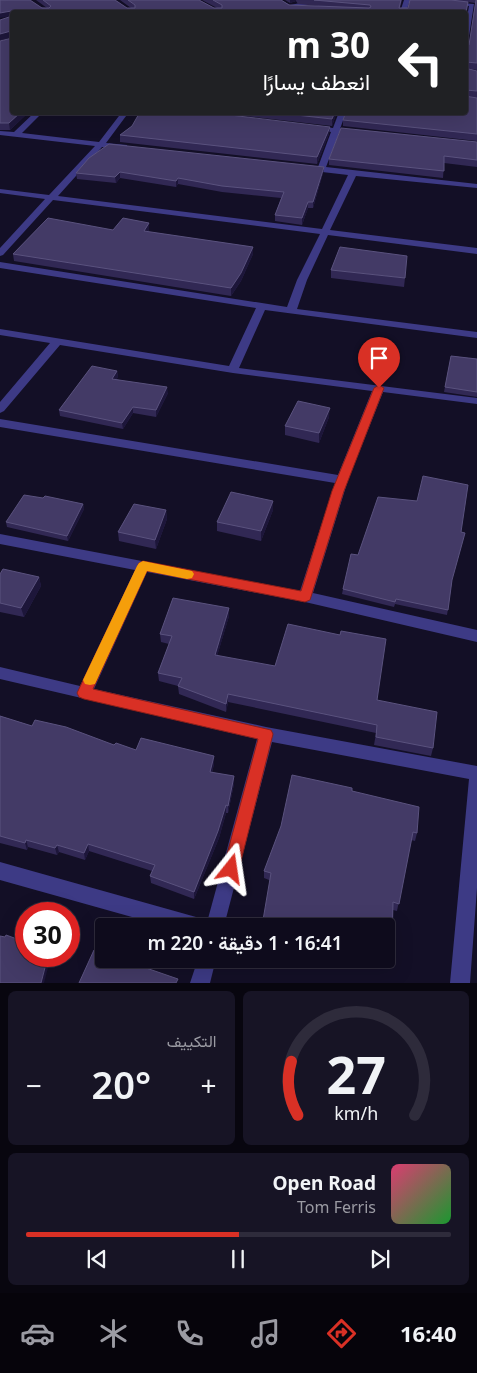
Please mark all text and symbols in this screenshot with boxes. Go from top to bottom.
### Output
text: 30 m [287,21,370,68]
icon: left [388,30,453,95]
text: انعطف يسارًا [263,66,370,96]
pin [358,337,400,388]
icon: arrive [365,344,393,372]
position arrow [204,842,256,894]
speed limit sign: 30 [15,902,80,967]
text: 16:41 · 1 دقيقة · 220 m [147,930,343,956]
text: التكييف [167,1030,217,1052]
text: 27 [326,1038,386,1109]
text: 20° [91,1058,151,1110]
text: − [26,1066,42,1104]
text: + [200,1066,216,1104]
text: km/h [334,1101,378,1125]
text: Open Road [273,1170,376,1196]
text: Tom Ferris [297,1196,376,1218]
icon: previous [83,1245,111,1273]
icon: pause [224,1245,252,1273]
icon: next [366,1245,394,1273]
icon: car [20,1316,55,1351]
icon: climate [96,1316,131,1351]
icon: phone [172,1316,207,1351]
icon: music [248,1316,283,1351]
icon: directions [324,1316,359,1351]
text: 16:40 [400,1318,457,1348]

